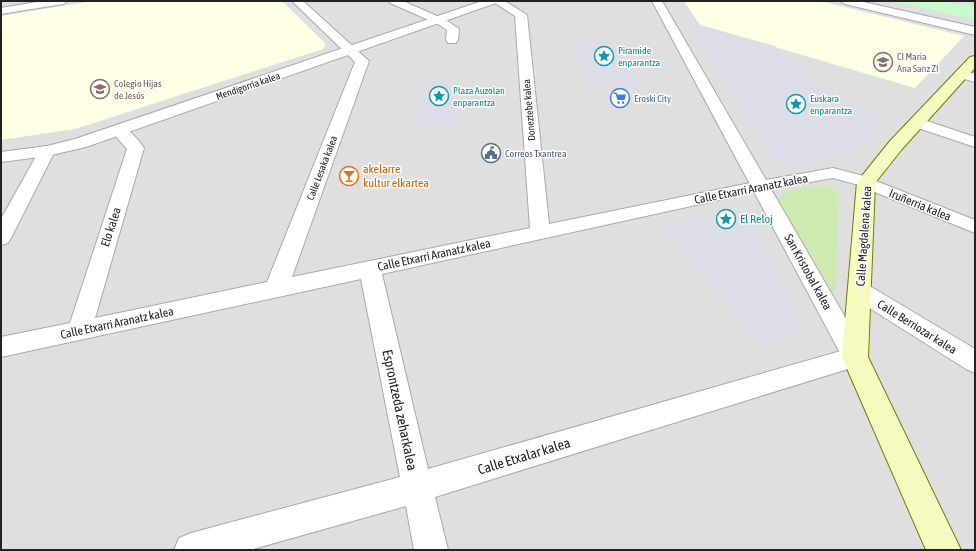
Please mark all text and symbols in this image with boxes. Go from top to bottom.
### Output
place icon: Piramide enparantza [593,45,615,67]
place label: Piramide enparantza [618,45,661,68]
school or university icon: CI Maria Ana Sanz ZI [872,51,894,73]
place label: CI Maria Ana Sanz ZI [897,51,939,74]
street label: Mendigorria kalea [215,70,282,102]
school or university icon: Colegio Hijas de Jesús [89,78,111,100]
place label: Colegio Hijas de Jesús [114,78,162,101]
street label: Doneztebe kalea [521,78,537,141]
place icon: Plaza Auzolan enparantza [428,85,450,107]
place label: Plaza Auzolan enparantza [453,85,505,108]
supermarket icon: Eroski City [609,87,631,109]
place label: Eroski City [634,93,671,104]
place icon: Euskara enparantza [785,93,807,115]
place label: Euskara enparantza [810,93,853,116]
street label: Calle Lesaka kalea [305,134,339,202]
public building icon: Correos Txantrea [480,142,502,164]
place label: Correos Txantrea [505,148,567,159]
place label: akelarre kultur elkartea [363,162,429,190]
bar icon: akelarre kultur elkartea [338,165,360,187]
street label: Calle Etxarri Aranatz kalea [693,171,809,207]
street label: Calle Magdalena kalea [854,185,874,287]
street label: Iruñerria kalea [887,186,953,224]
street label: Elo kalea [98,206,124,248]
place icon: El Reloj [715,208,737,230]
place label: El Reloj [740,212,773,226]
street label: San Kristobal kalea [781,232,835,312]
street label: Calle Etxarri Aranatz kalea [376,236,492,274]
street label: Calle Berriozar kalea [875,297,959,357]
street label: Calle Etxarri Aranatz kalea [59,304,175,342]
street label: Esprontzeda zeharkalea [379,348,421,472]
street label: Calle Etxalar kalea [476,434,572,478]

